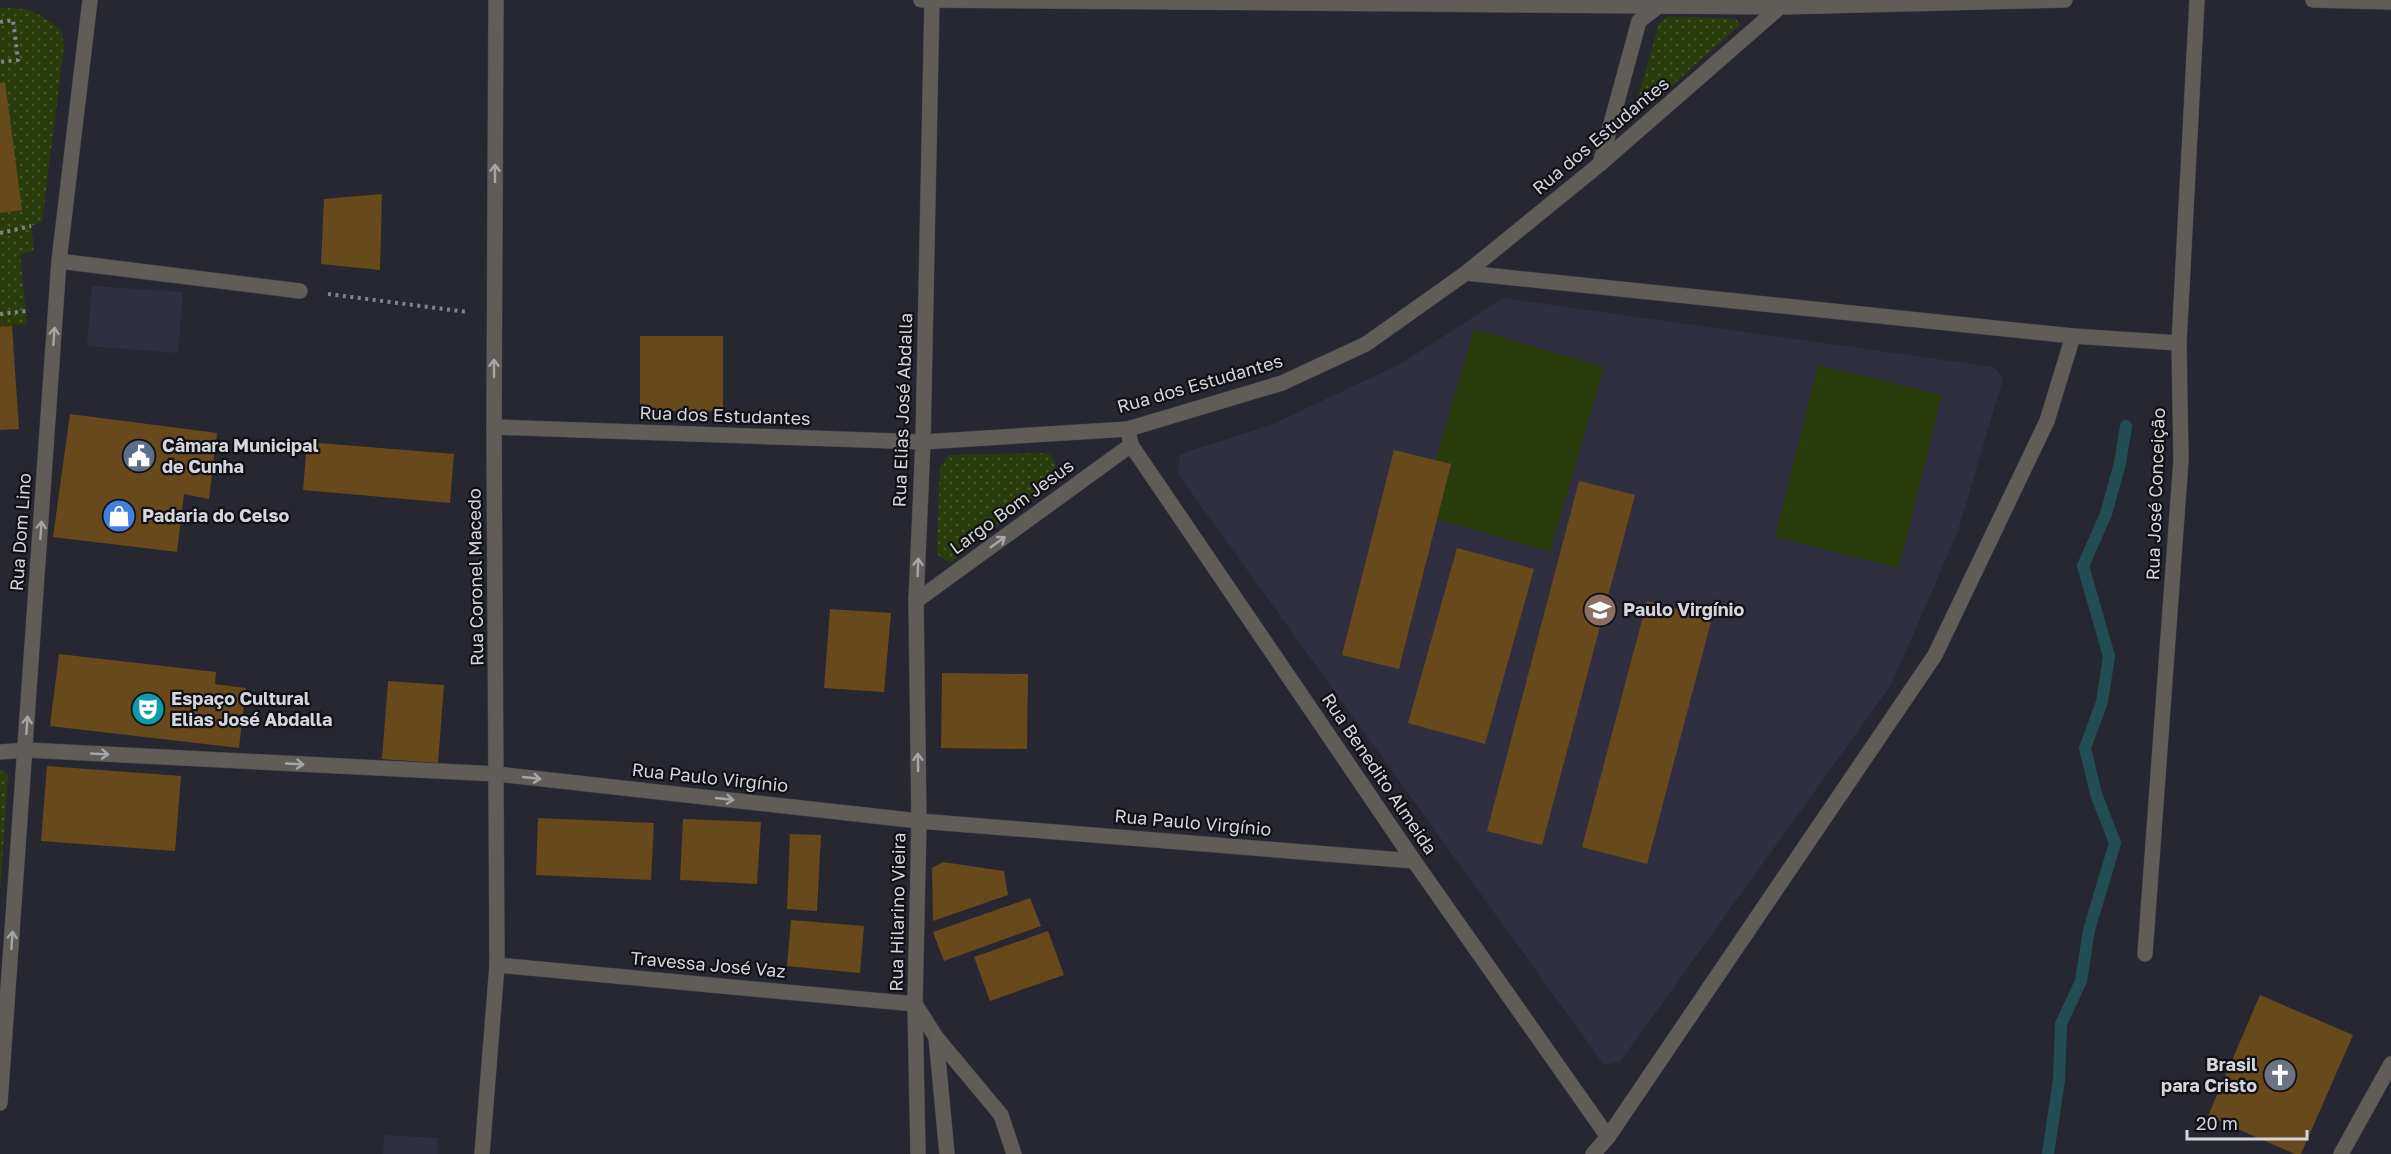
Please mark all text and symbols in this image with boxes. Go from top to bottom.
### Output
street label: Rua dos Estudantes [1528,72,1673,199]
one-way arrow [489,164,501,184]
street label: Rua Elias José Abdalla [888,312,916,508]
one-way arrow [48,326,59,346]
street label: Rua dos Estudantes [1114,349,1285,417]
one-way arrow [488,359,500,379]
street label: Rua dos Estudantes [639,401,811,429]
street label: Rua José Conceição [2141,407,2169,581]
place label: Câmara Municipal de Cunha [162,434,318,477]
public building icon: Câmara Municipal de Cunha [121,438,157,474]
street label: Largo Bom Jesus [945,454,1078,558]
street label: Rua Dom Lino [5,472,35,592]
street label: Rua Coronel Macedo [462,488,488,666]
shop icon: Padaria do Celso [101,498,137,534]
place label: Padaria do Celso [142,504,290,526]
one-way arrow [35,521,46,541]
one-way arrow [989,536,1005,548]
one-way arrow [912,558,923,578]
school or university icon: Paulo Virgínio [1582,592,1618,628]
place label: Paulo Virgínio [1623,598,1744,620]
place label: Espaço Cultural Elias José Abdalla [171,687,332,730]
street label: Rua Benedito Almeida [1318,689,1442,858]
theatre icon: Espaço Cultural Elias José Abdalla [130,691,166,727]
one-way arrow [22,715,33,735]
one-way arrow [90,748,110,759]
one-way arrow [913,753,924,773]
one-way arrow [285,758,305,769]
street label: Rua Paulo Virgínio [631,758,789,796]
one-way arrow [521,773,541,784]
one-way arrow [715,794,735,805]
street label: Rua Paulo Virgínio [1114,804,1272,840]
street label: Rua Hilarino Vieira [885,832,909,992]
one-way arrow [7,931,18,951]
street label: Travessa José Vaz [630,946,787,982]
place label: Brasil para Cristo [2161,1053,2257,1096]
church icon: Brasil para Cristo [2262,1057,2298,1093]
scale bar [2187,1103,2307,1141]
text: 20 m [2196,1112,2238,1134]

